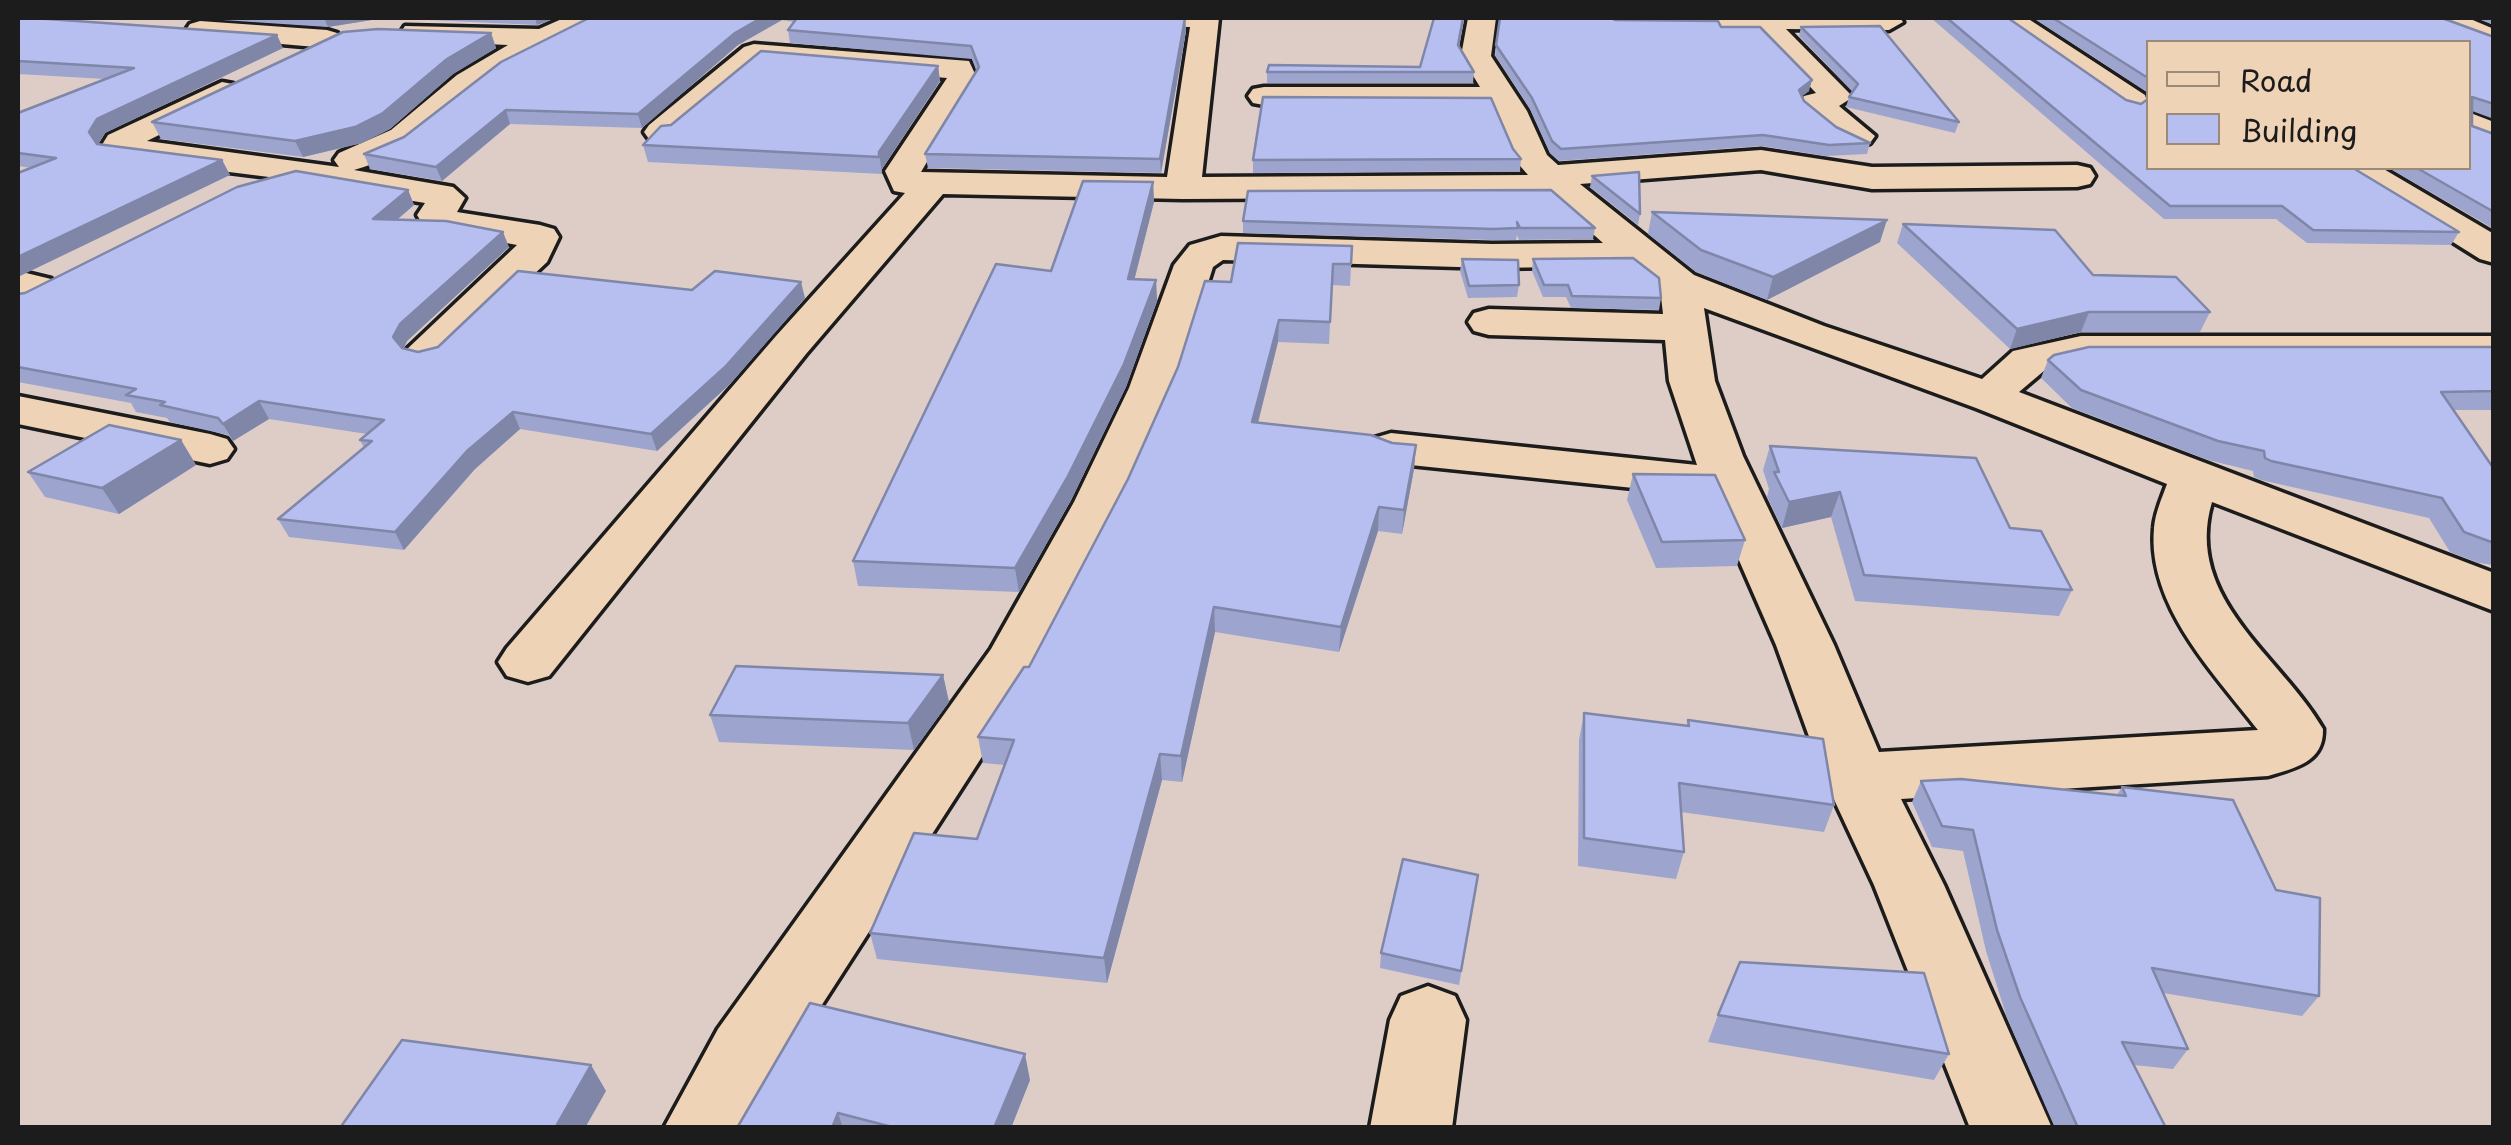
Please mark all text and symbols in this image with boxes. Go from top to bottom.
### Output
legend [2146,40,2471,170]
text: Road [2240,57,2313,102]
text: Building [2240,107,2357,152]

